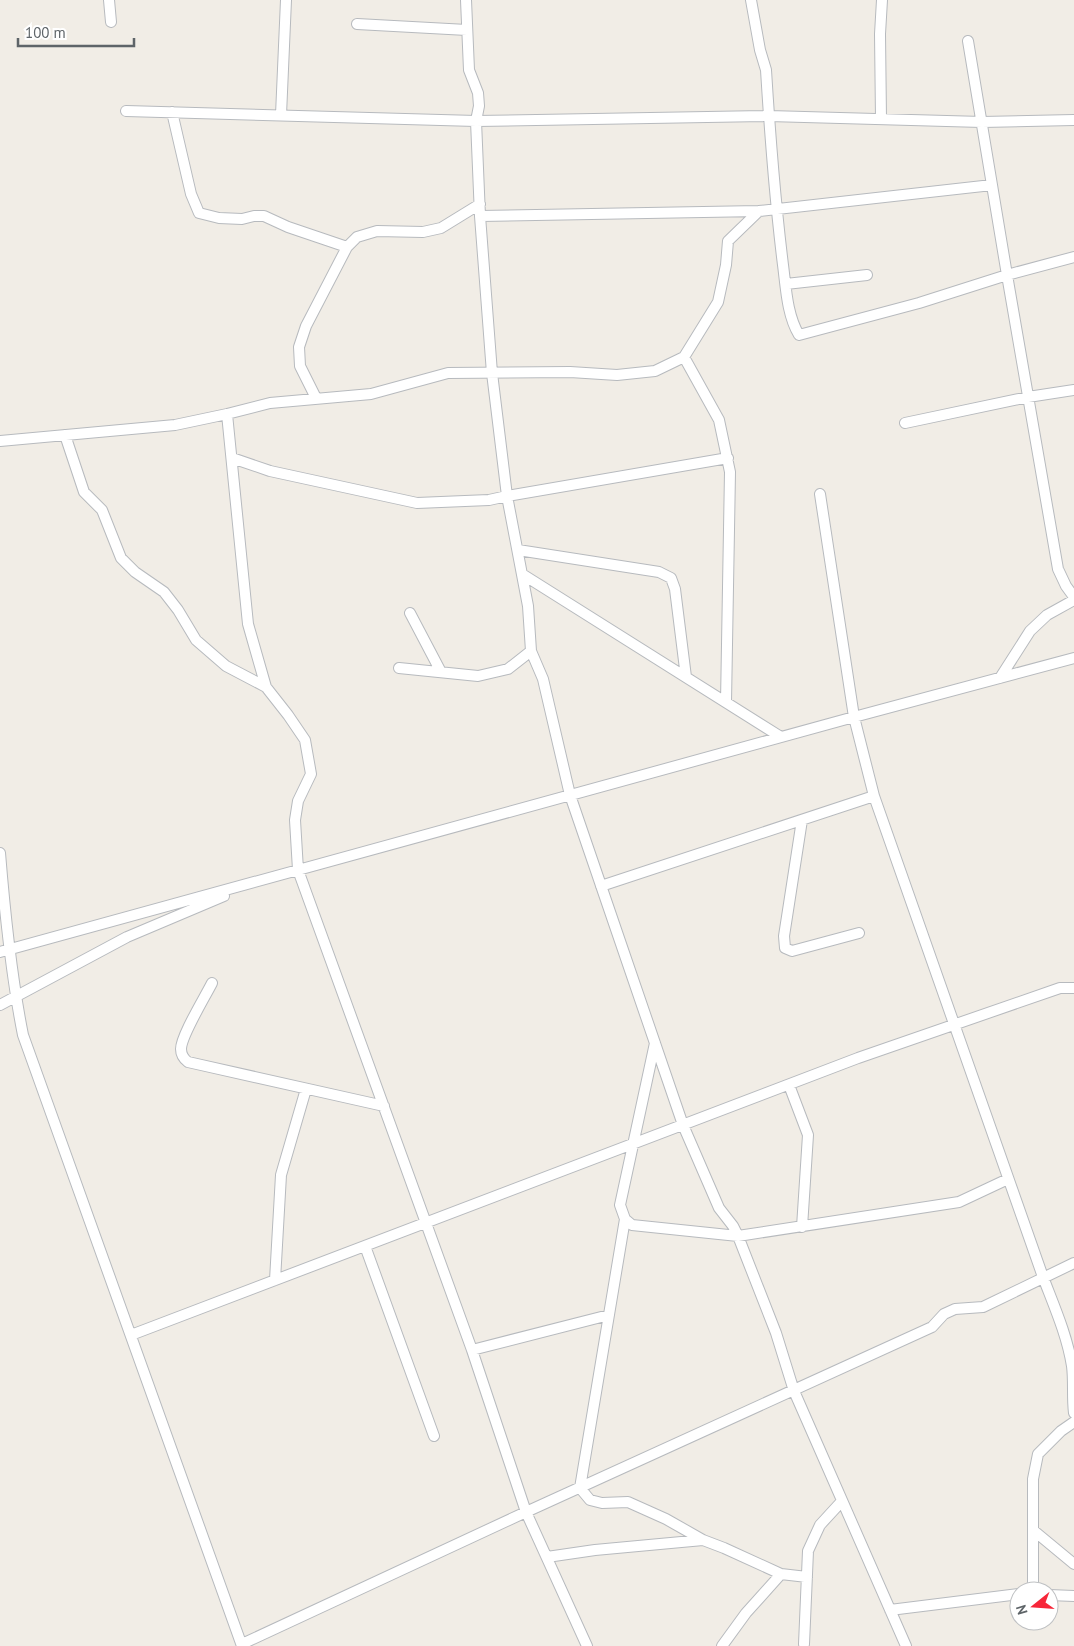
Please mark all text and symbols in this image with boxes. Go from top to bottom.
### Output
scale bar [18,15,134,47]
text: 100 m [25,23,66,42]
north arrow [1009,1581,1059,1631]
text: N [1012,1603,1032,1617]

